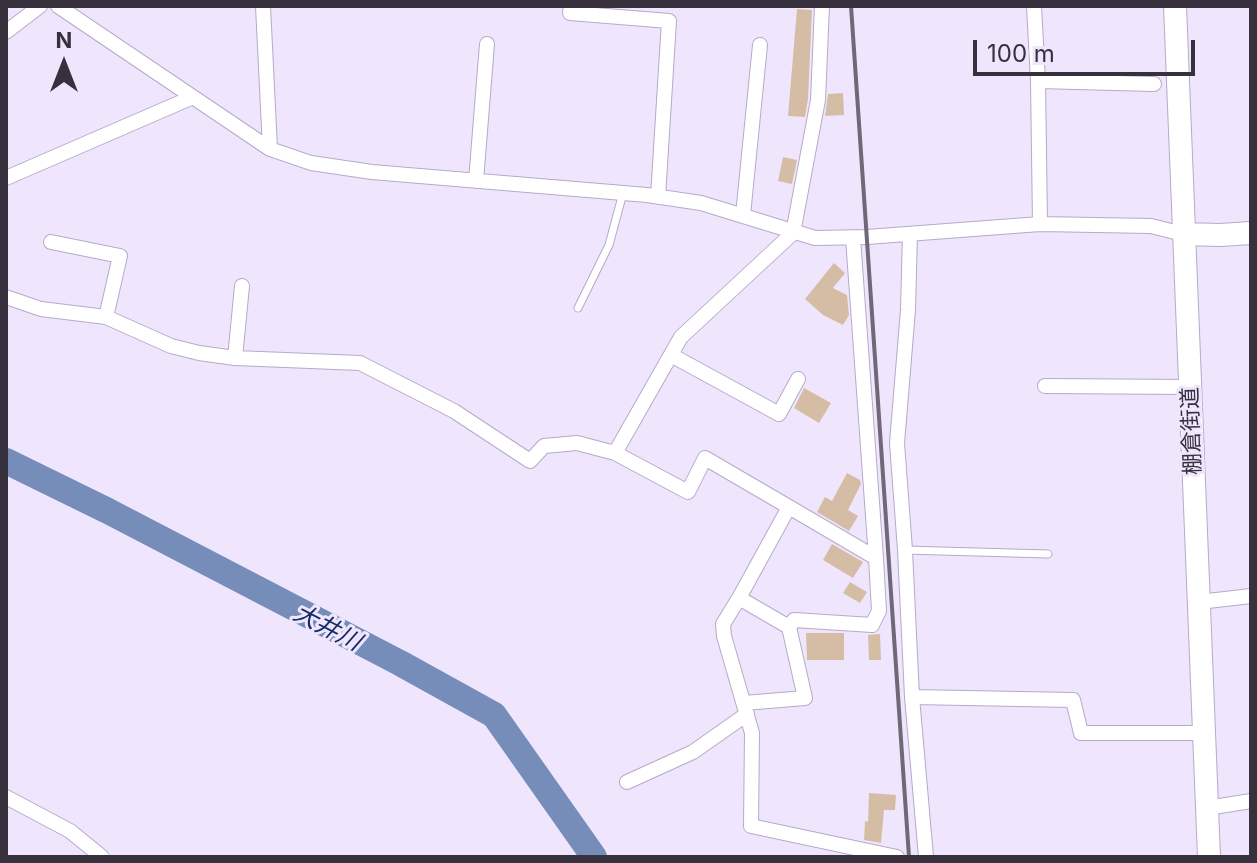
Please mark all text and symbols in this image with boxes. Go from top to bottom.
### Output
north arrow [24,24,104,104]
scale bar [977,24,1199,74]
text: N [56,27,72,53]
text: 100 m [987,39,1055,68]
street label: 棚倉街道 [1177,387,1207,475]
water label: 大井川 [288,599,366,657]

